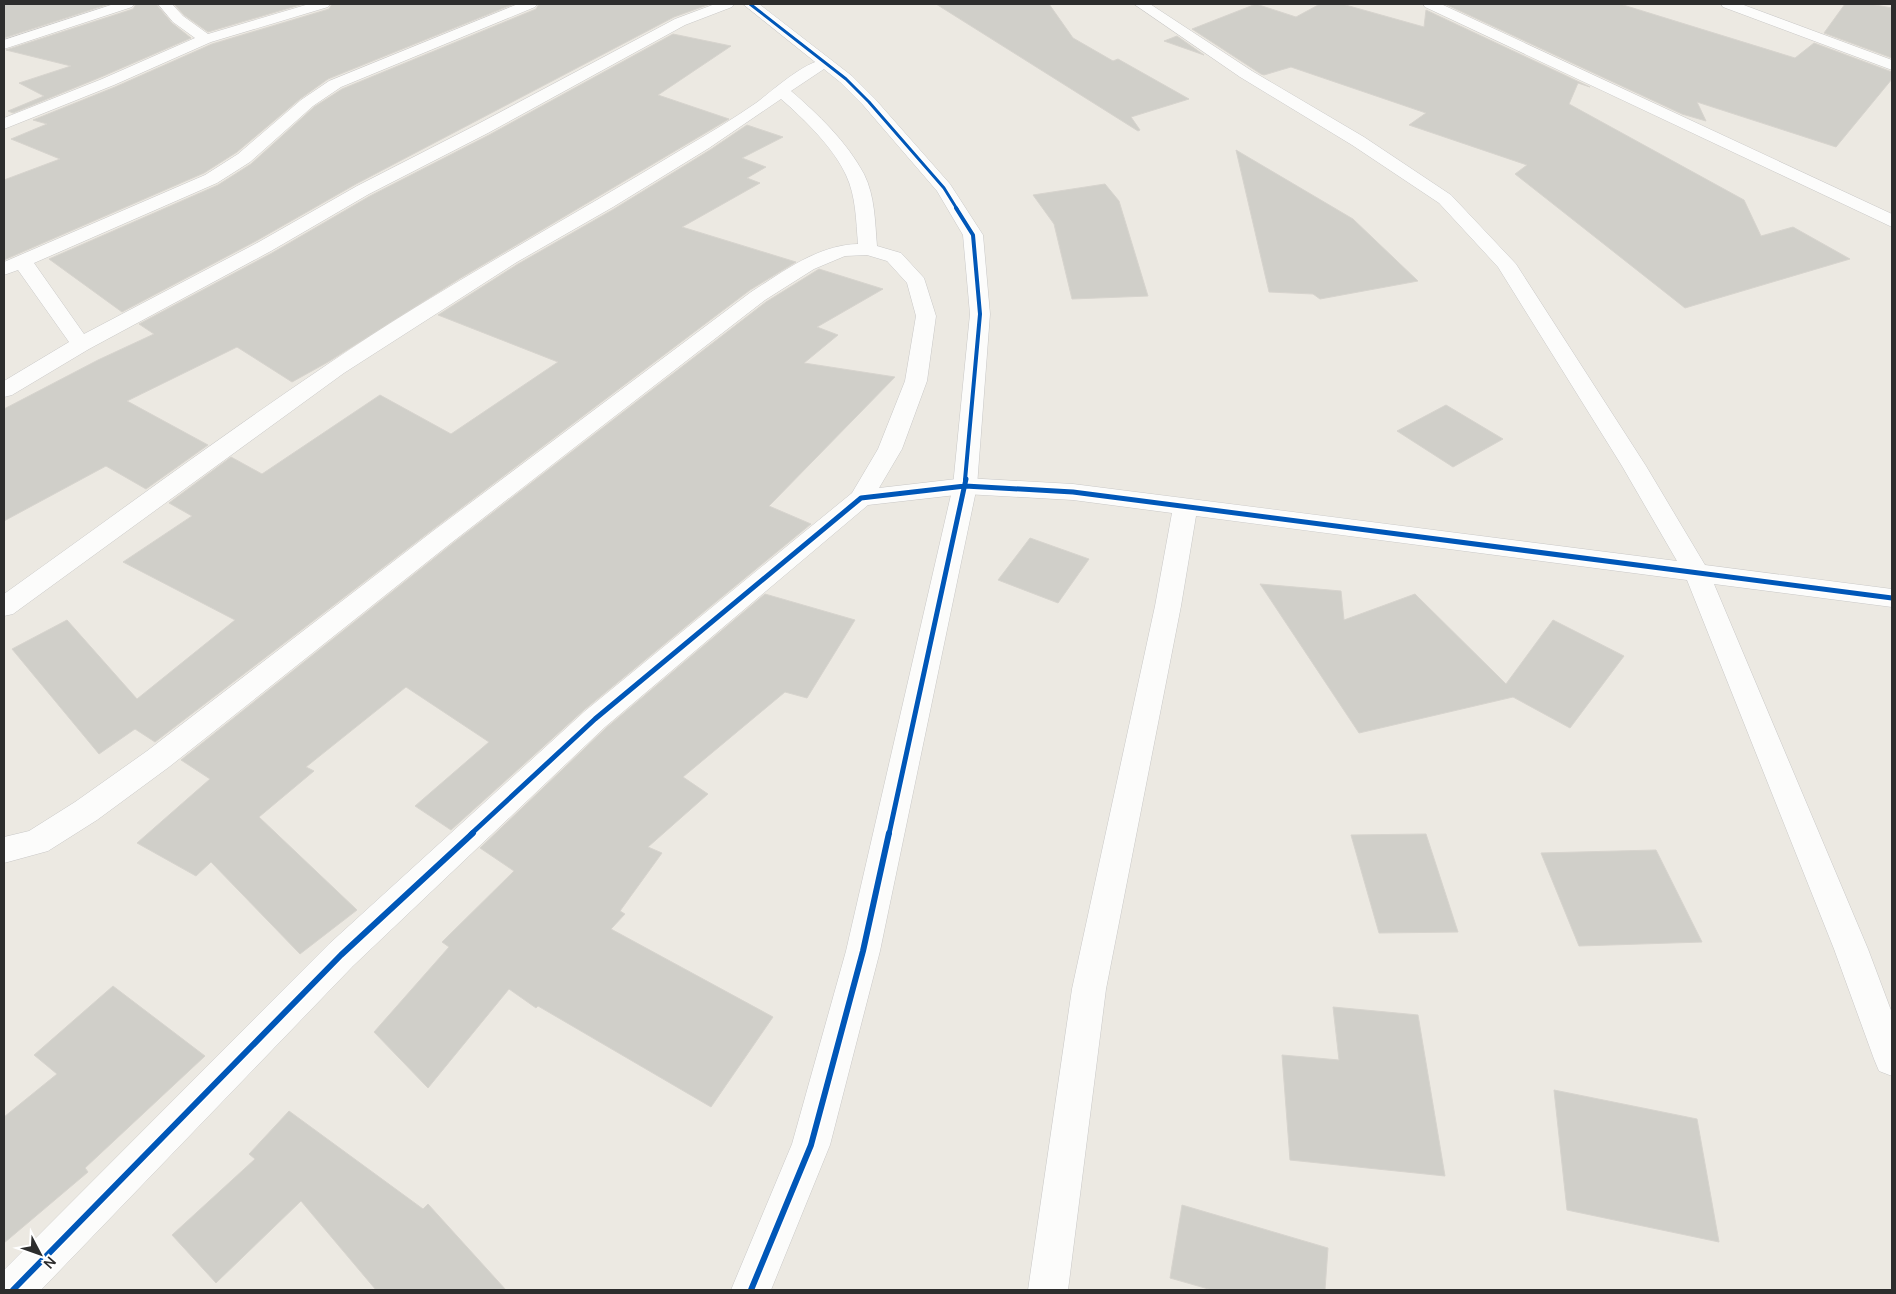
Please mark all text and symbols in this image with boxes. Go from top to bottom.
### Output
north arrow [15,1229,65,1279]
text: N [40,1253,61,1273]

